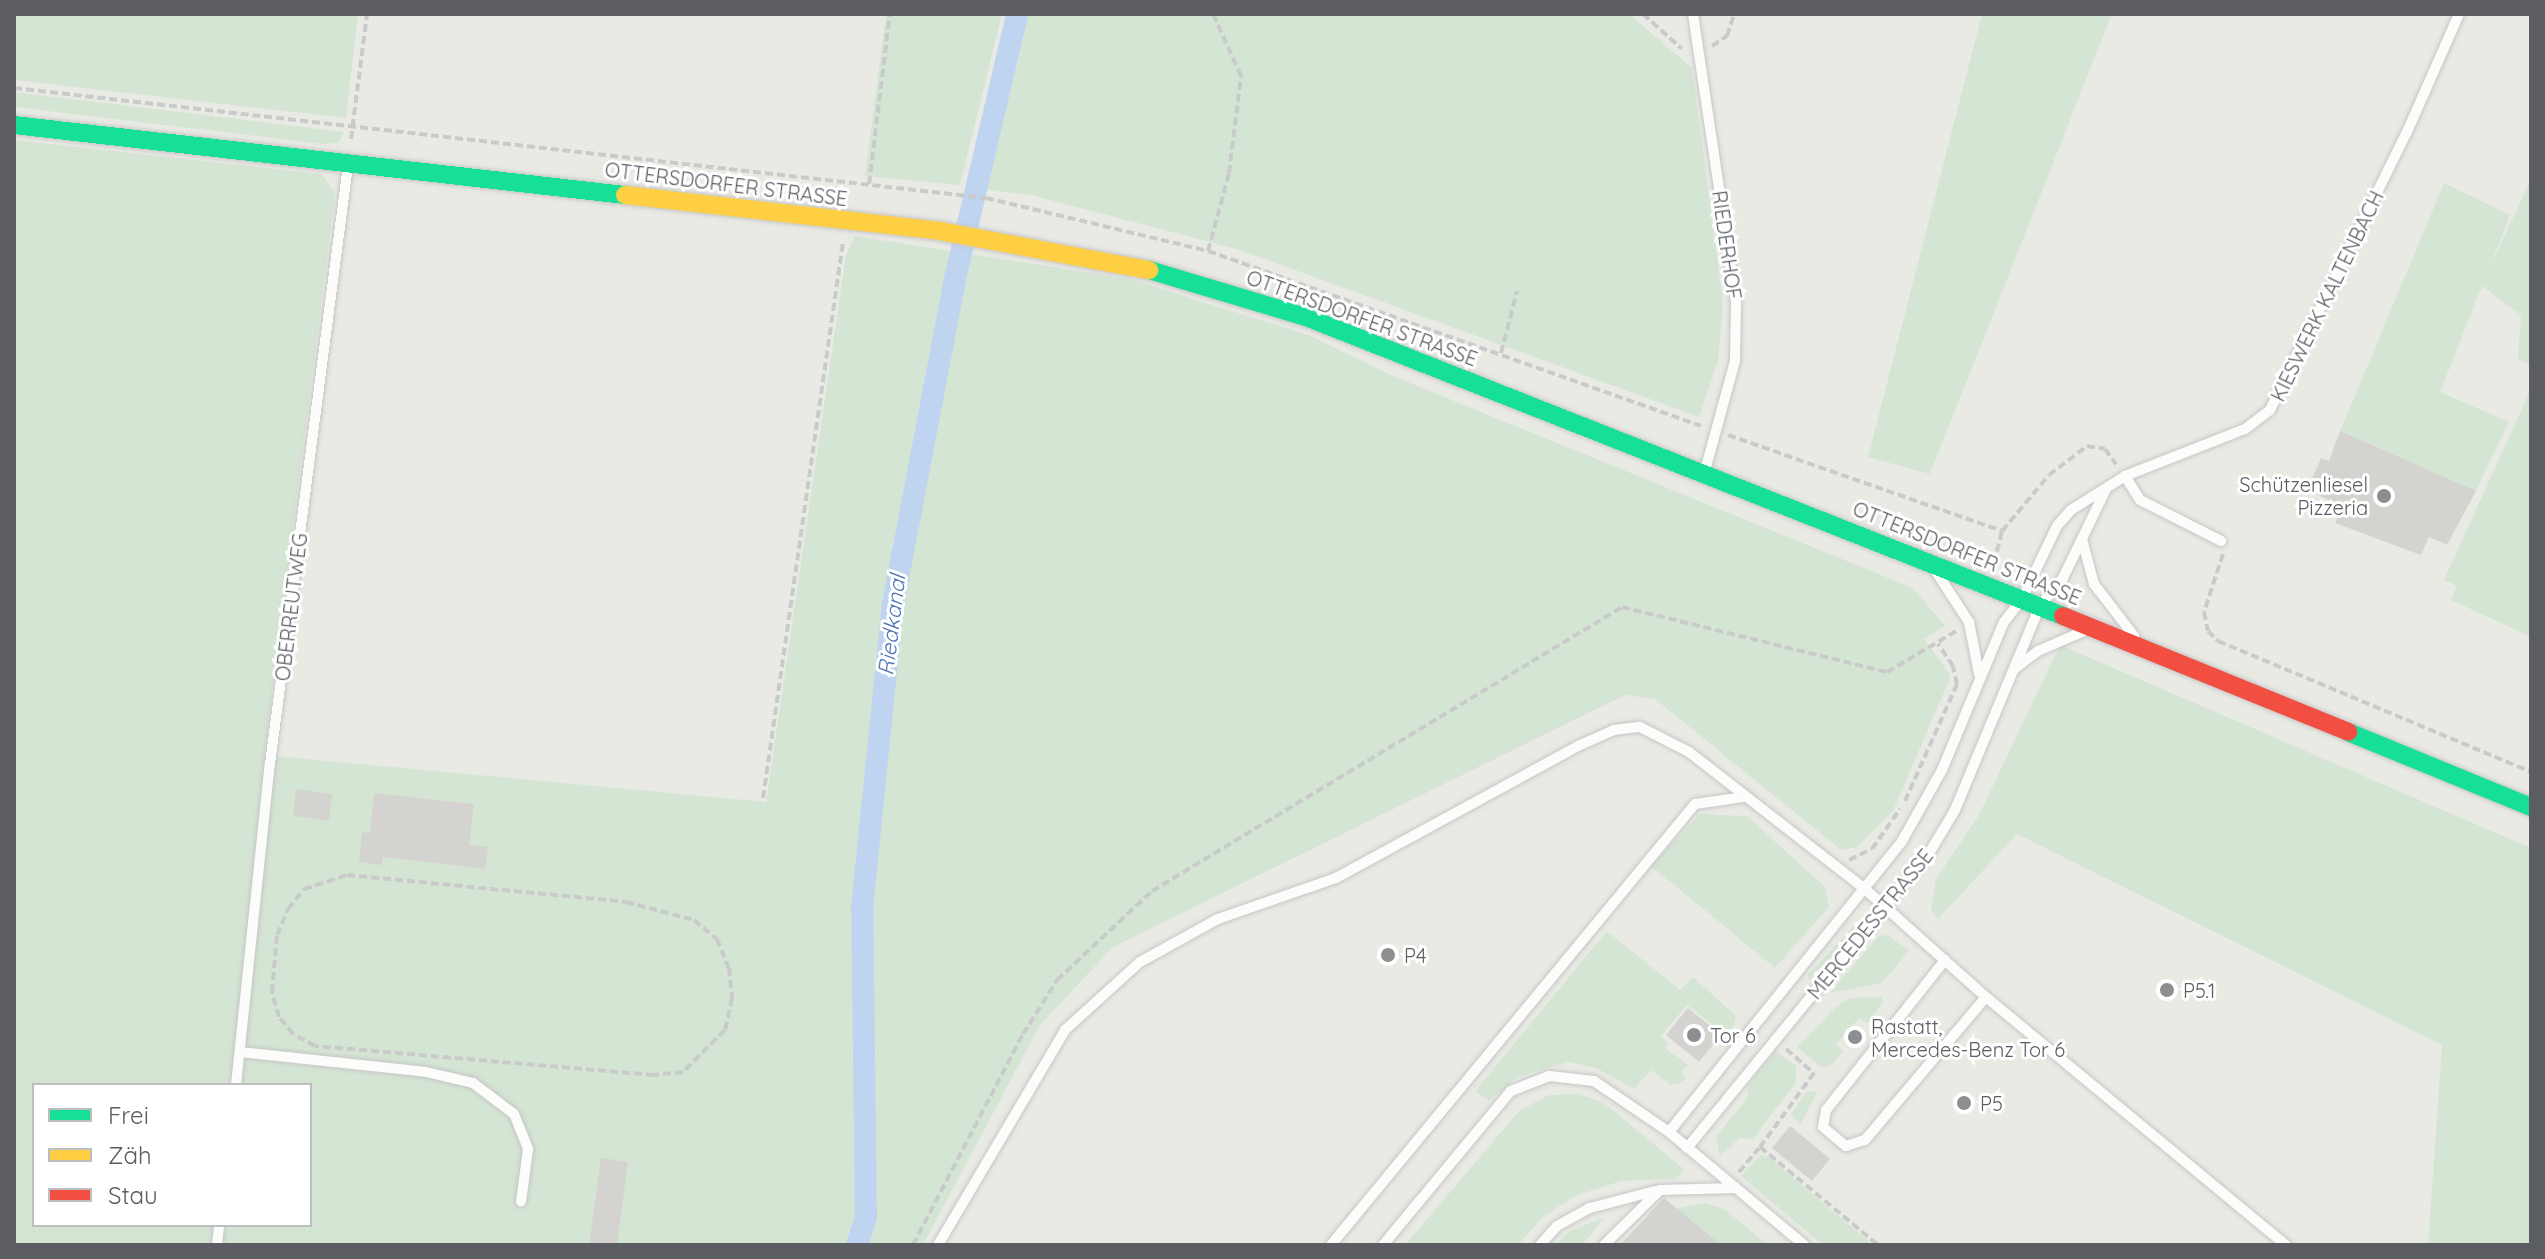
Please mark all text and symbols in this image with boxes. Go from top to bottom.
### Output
street label: OTTERSDORFER STRASSE [604,157,848,211]
street label: KIESWERK KALTENBACH [2266,187,2388,405]
street label: RIEDERHOF [1707,189,1747,301]
street label: OTTERSDORFER STRASSE [1243,265,1481,371]
place label: Schützenliesel Pizzeria [2239,472,2368,519]
marker: Schützenliesel Pizzeria [2375,487,2393,505]
street label: OTTERSDORFER STRASSE [1849,496,2085,610]
street label: OBERREUTWEG [270,532,312,682]
water label: Riedkanal [873,573,911,677]
street label: MERCEDESSTRASSE [1802,844,1938,1004]
place label: P4 [1404,943,1426,967]
marker: P4 [1379,946,1397,964]
place label: P5.1 [2183,978,2215,1002]
marker: P5.1 [2158,981,2176,999]
place label: Rastatt, Mercedes-Benz Tor 6 [1871,1014,2065,1061]
place label: Tor 6 [1710,1023,1756,1047]
marker: Tor 6 [1685,1026,1703,1044]
marker: Rastatt, Mercedes-Benz Tor 6 [1846,1028,1864,1046]
legend [32,1083,312,1227]
place label: P5 [1980,1091,2003,1115]
marker: P5 [1955,1094,1973,1112]
text: Frei [108,1100,149,1130]
text: Zäh [108,1140,152,1170]
text: Stau [108,1180,158,1210]

